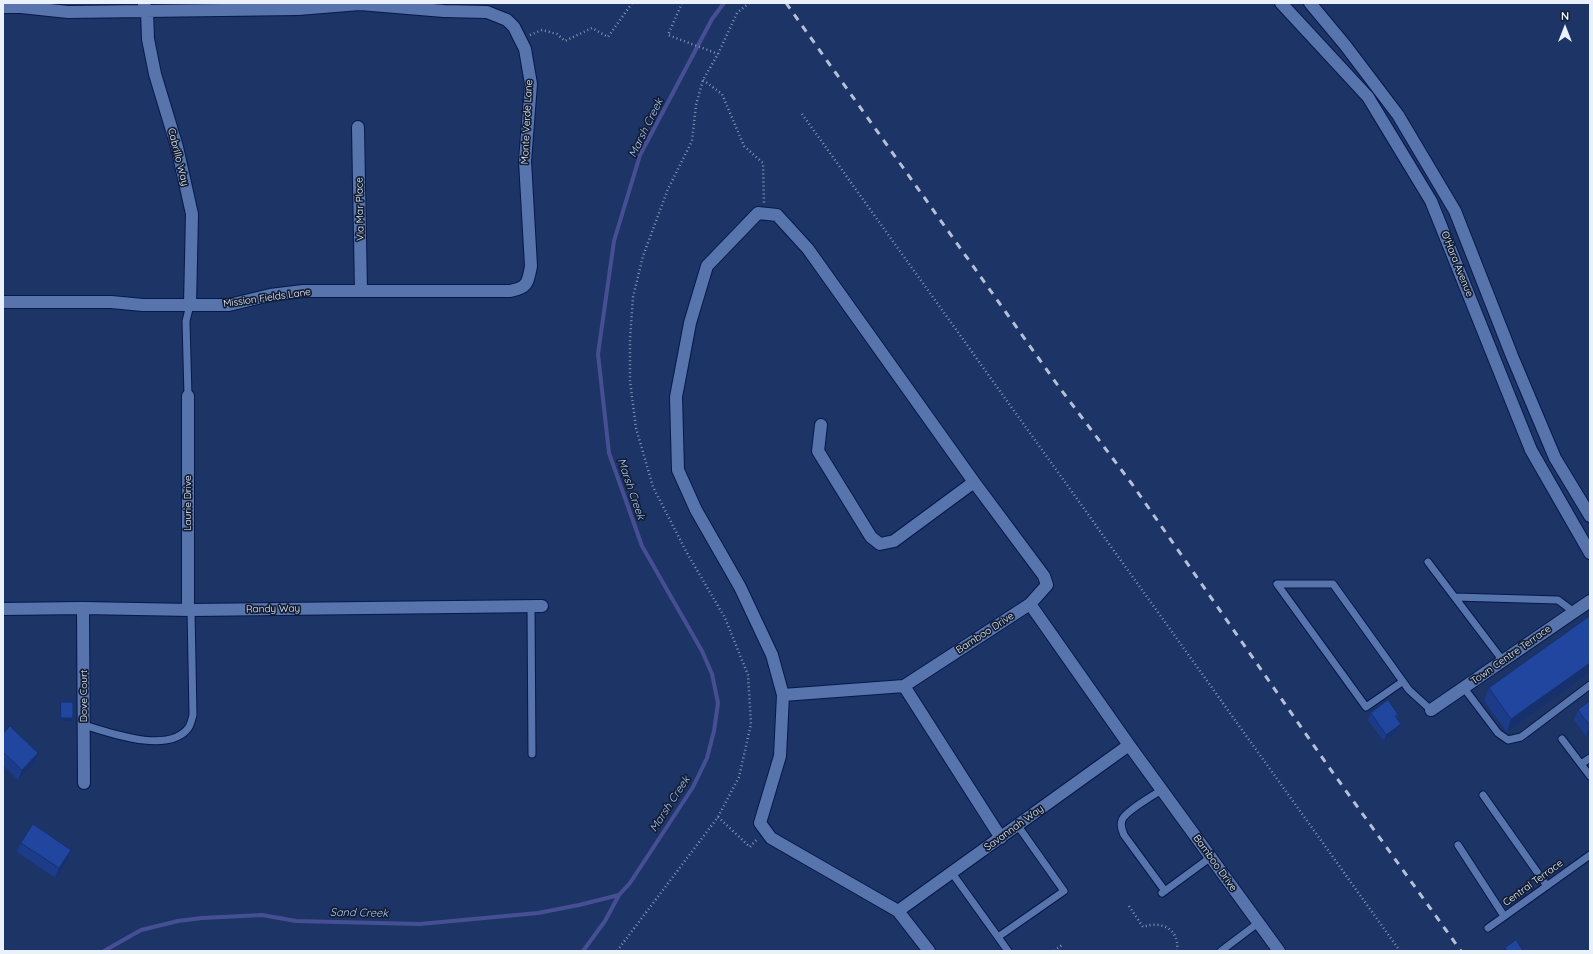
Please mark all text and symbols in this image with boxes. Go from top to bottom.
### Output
north arrow [1545,8,1585,48]
text: N [1561,9,1569,23]
street label: Monte Verde Lane [519,79,535,165]
water label: Marsh Creek [626,96,666,160]
street label: Cabrillo Way [165,127,191,187]
street label: Via Mar Place [353,177,367,241]
street label: O'Hara Avenue [1438,230,1476,298]
street label: Mission Fields Lane [222,286,312,310]
water label: Marsh Creek [614,457,648,521]
street label: Laurie Drive [182,475,194,531]
street label: Randy Way [246,603,300,615]
street label: Bamboo Drive [954,610,1016,656]
street label: Town Centre Terrace [1469,623,1553,687]
street label: Dove Court [78,670,90,722]
water label: Marsh Creek [647,774,693,834]
street label: Savannah Way [982,803,1046,853]
street label: Bamboo Drive [1191,833,1239,893]
street label: Central Terrace [1501,857,1565,909]
water label: Sand Creek [330,906,388,920]

